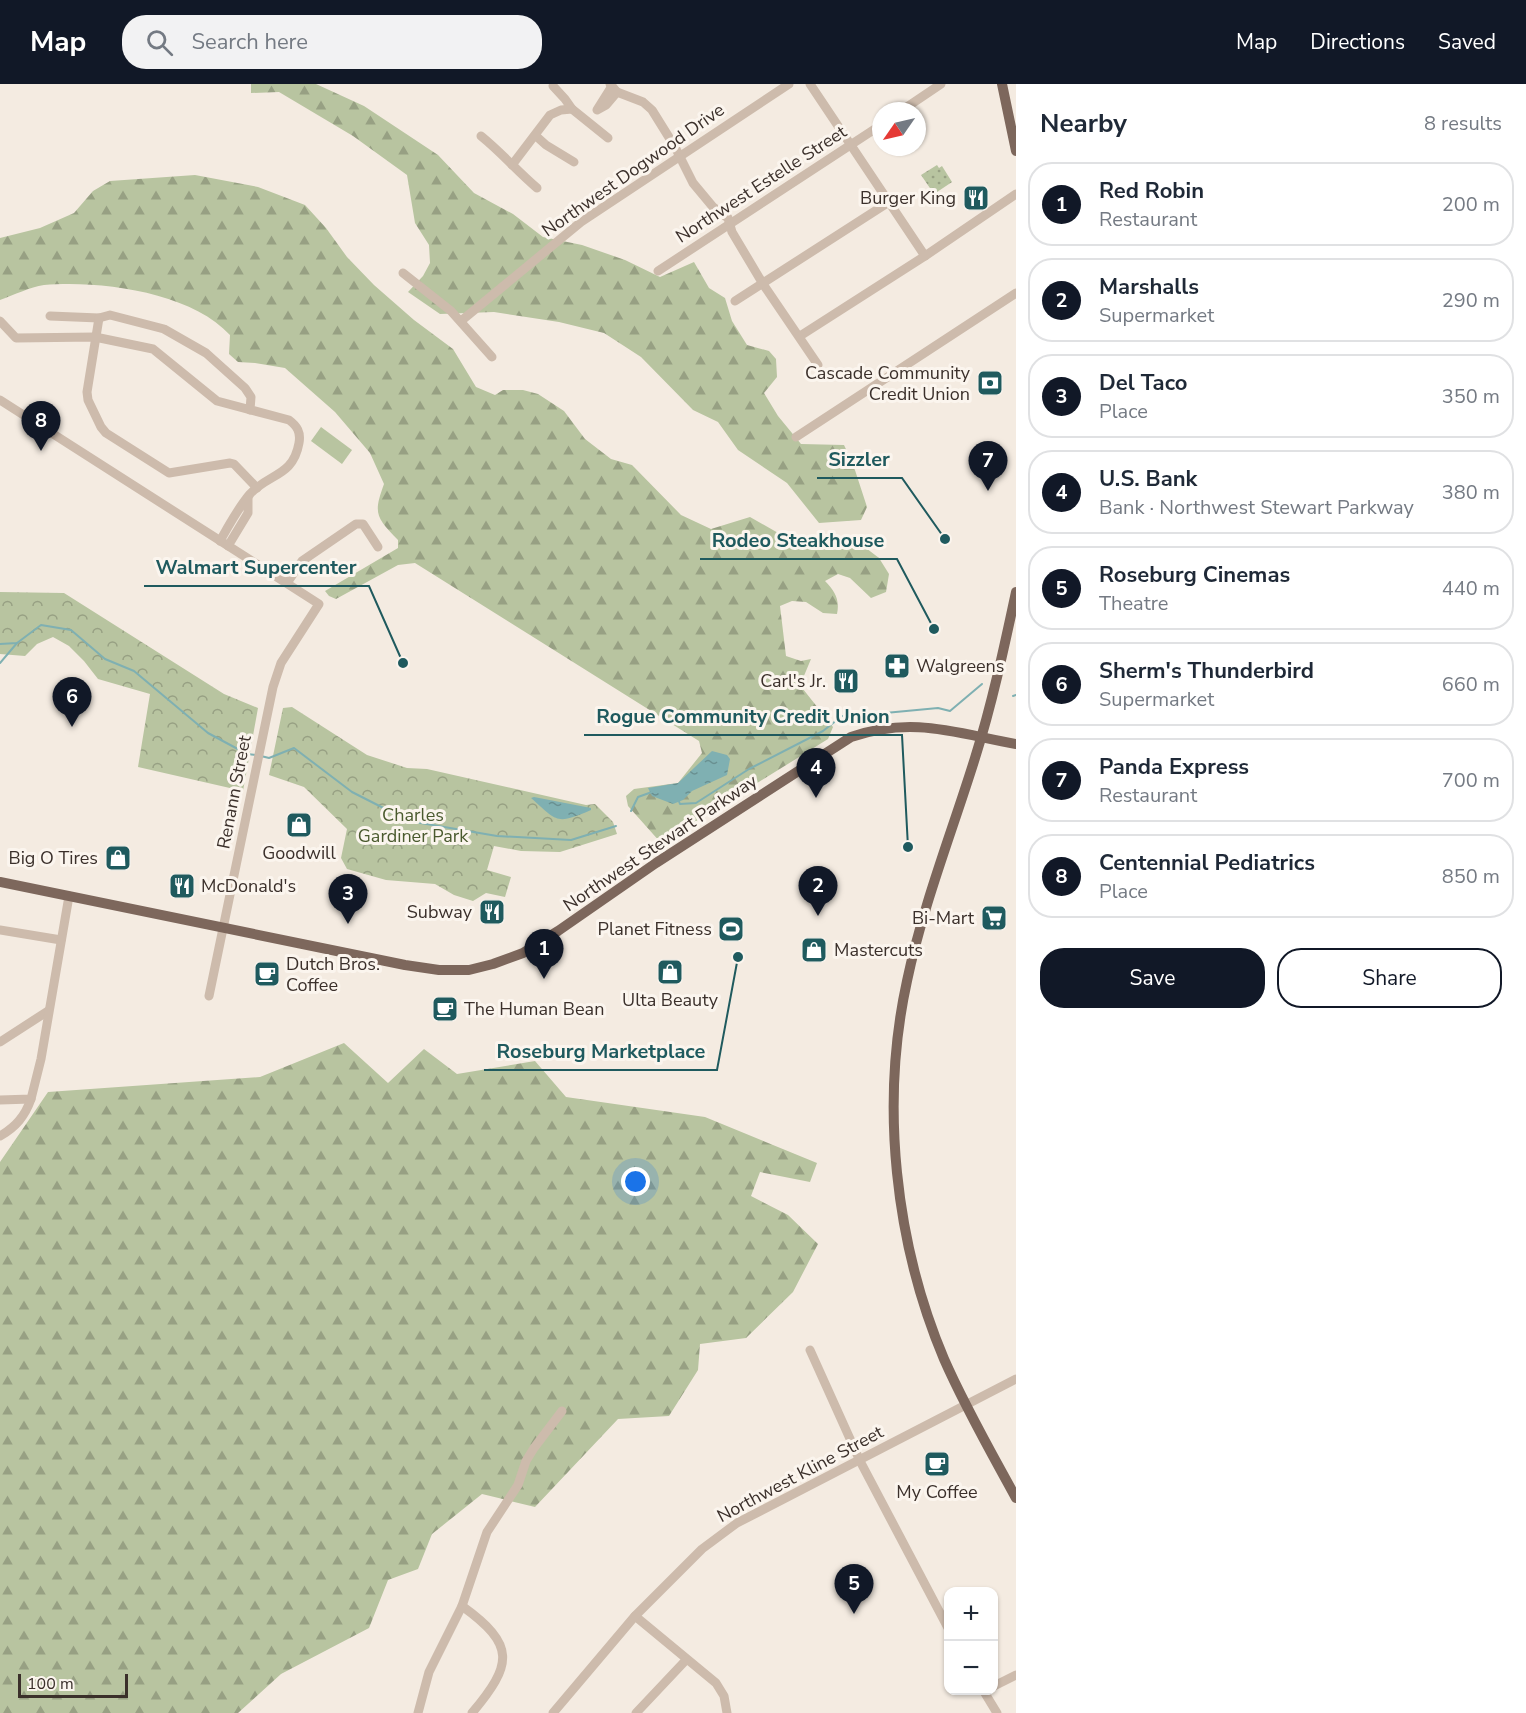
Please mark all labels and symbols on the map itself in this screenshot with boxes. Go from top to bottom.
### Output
street label: Northwest Dogwood Drive [537,98,729,242]
north arrow [872,102,926,156]
street label: Northwest Estelle Street [671,119,852,248]
restaurant icon: Burger King [961,183,991,213]
place label: Burger King [860,186,956,210]
place label: Cascade Community Credit Union [805,361,971,406]
bank icon: Cascade Community Credit Union [975,368,1005,398]
pin: 8 [22,402,60,451]
callout: Sizzler [817,440,902,478]
pin: 7 [968,442,1008,491]
text: Sizzler [828,446,890,473]
callout: Rodeo Steakhouse [700,521,897,559]
text: Rodeo Steakhouse [712,527,885,554]
callout: Walmart Supercenter [144,548,369,586]
text: Walmart Supercenter [155,554,357,581]
pharmacy icon: Walgreens [882,651,912,681]
place label: Walgreens [916,654,1004,678]
restaurant icon: Carl's Jr. [831,666,861,696]
place label: Carl's Jr. [760,669,826,693]
pin: 6 [52,678,92,727]
callout: Rogue Community Credit Union [584,697,902,735]
text: Rogue Community Credit Union [596,703,890,730]
street label: Renann Street [211,732,257,851]
pin: 4 [796,748,836,798]
street label: Northwest Stewart Parkway [558,769,762,917]
park label: Charles Gardiner Park [358,803,469,848]
shop icon: Goodwill [284,810,314,840]
place label: Goodwill [262,841,336,865]
shop icon: Big O Tires [103,843,133,873]
place label: Big O Tires [8,846,98,870]
pin: 2 [798,866,838,916]
restaurant icon: McDonald's [167,871,197,901]
place label: McDonald's [201,874,296,898]
pin: 3 [328,874,368,924]
restaurant icon: Subway [477,897,507,927]
place label: Subway [407,900,473,924]
supermarket icon: Bi-Mart [979,903,1009,933]
place label: Bi-Mart [912,906,975,930]
sports icon: Planet Fitness [716,914,746,944]
place label: Planet Fitness [598,917,712,941]
pin: 1 [524,930,564,979]
shop icon: Mastercuts [799,935,829,965]
place label: Mastercuts [834,938,923,962]
place label: Dutch Bros. Coffee [286,952,380,997]
shop icon: Ulta Beauty [655,957,685,987]
cafe icon: Dutch Bros. Coffee [252,959,282,989]
place label: Ulta Beauty [622,988,719,1012]
cafe icon: The Human Bean [430,994,460,1024]
place label: The Human Bean [464,997,604,1021]
callout: Roseburg Marketplace [484,1032,717,1070]
text: Roseburg Marketplace [497,1038,706,1065]
your location [621,1167,650,1196]
street label: Northwest Kline Street [713,1420,888,1528]
cafe icon: My Coffee [922,1449,952,1479]
place label: My Coffee [896,1480,978,1504]
pin: 5 [834,1564,874,1614]
scale bar [18,1671,128,1698]

